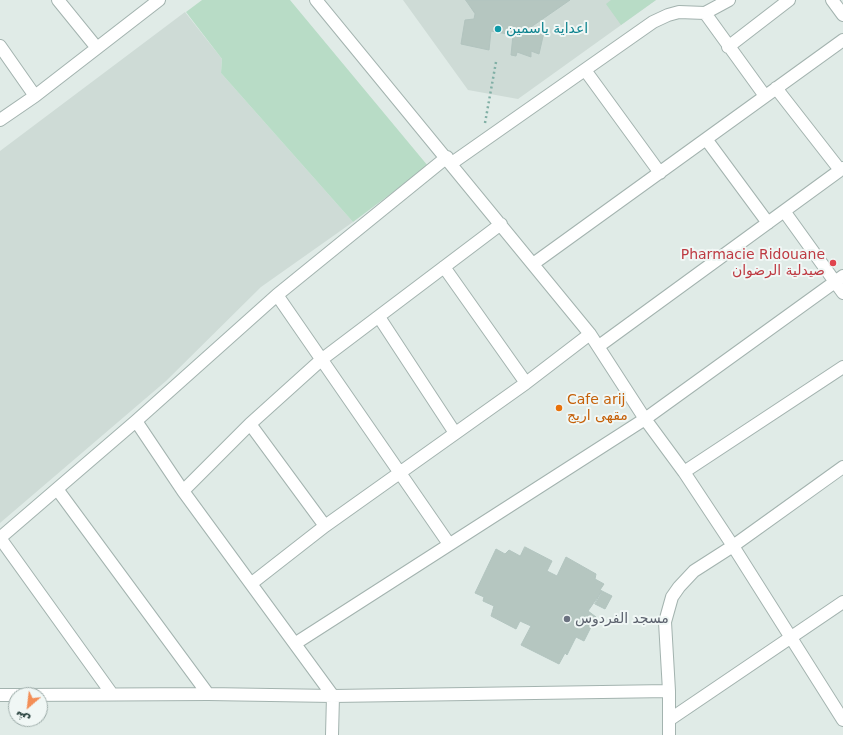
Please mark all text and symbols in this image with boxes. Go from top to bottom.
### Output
place label: اعداية ياسمين [506,21,588,37]
marker: اعداية ياسمين [493,24,503,34]
place label: Pharmacie Ridouane صيدلية الرضوان [681,247,825,280]
marker: Pharmacie Ridouane صيدلية الرضوان [828,258,838,268]
place label: Cafe arij مقهى اريج [567,392,628,424]
marker: Cafe arij مقهى اريج [554,403,564,413]
place label: مسجد الفردوس [575,611,669,627]
marker: مسجد الفردوس [562,614,572,624]
north arrow [8,687,48,727]
text: ش [13,708,32,726]

